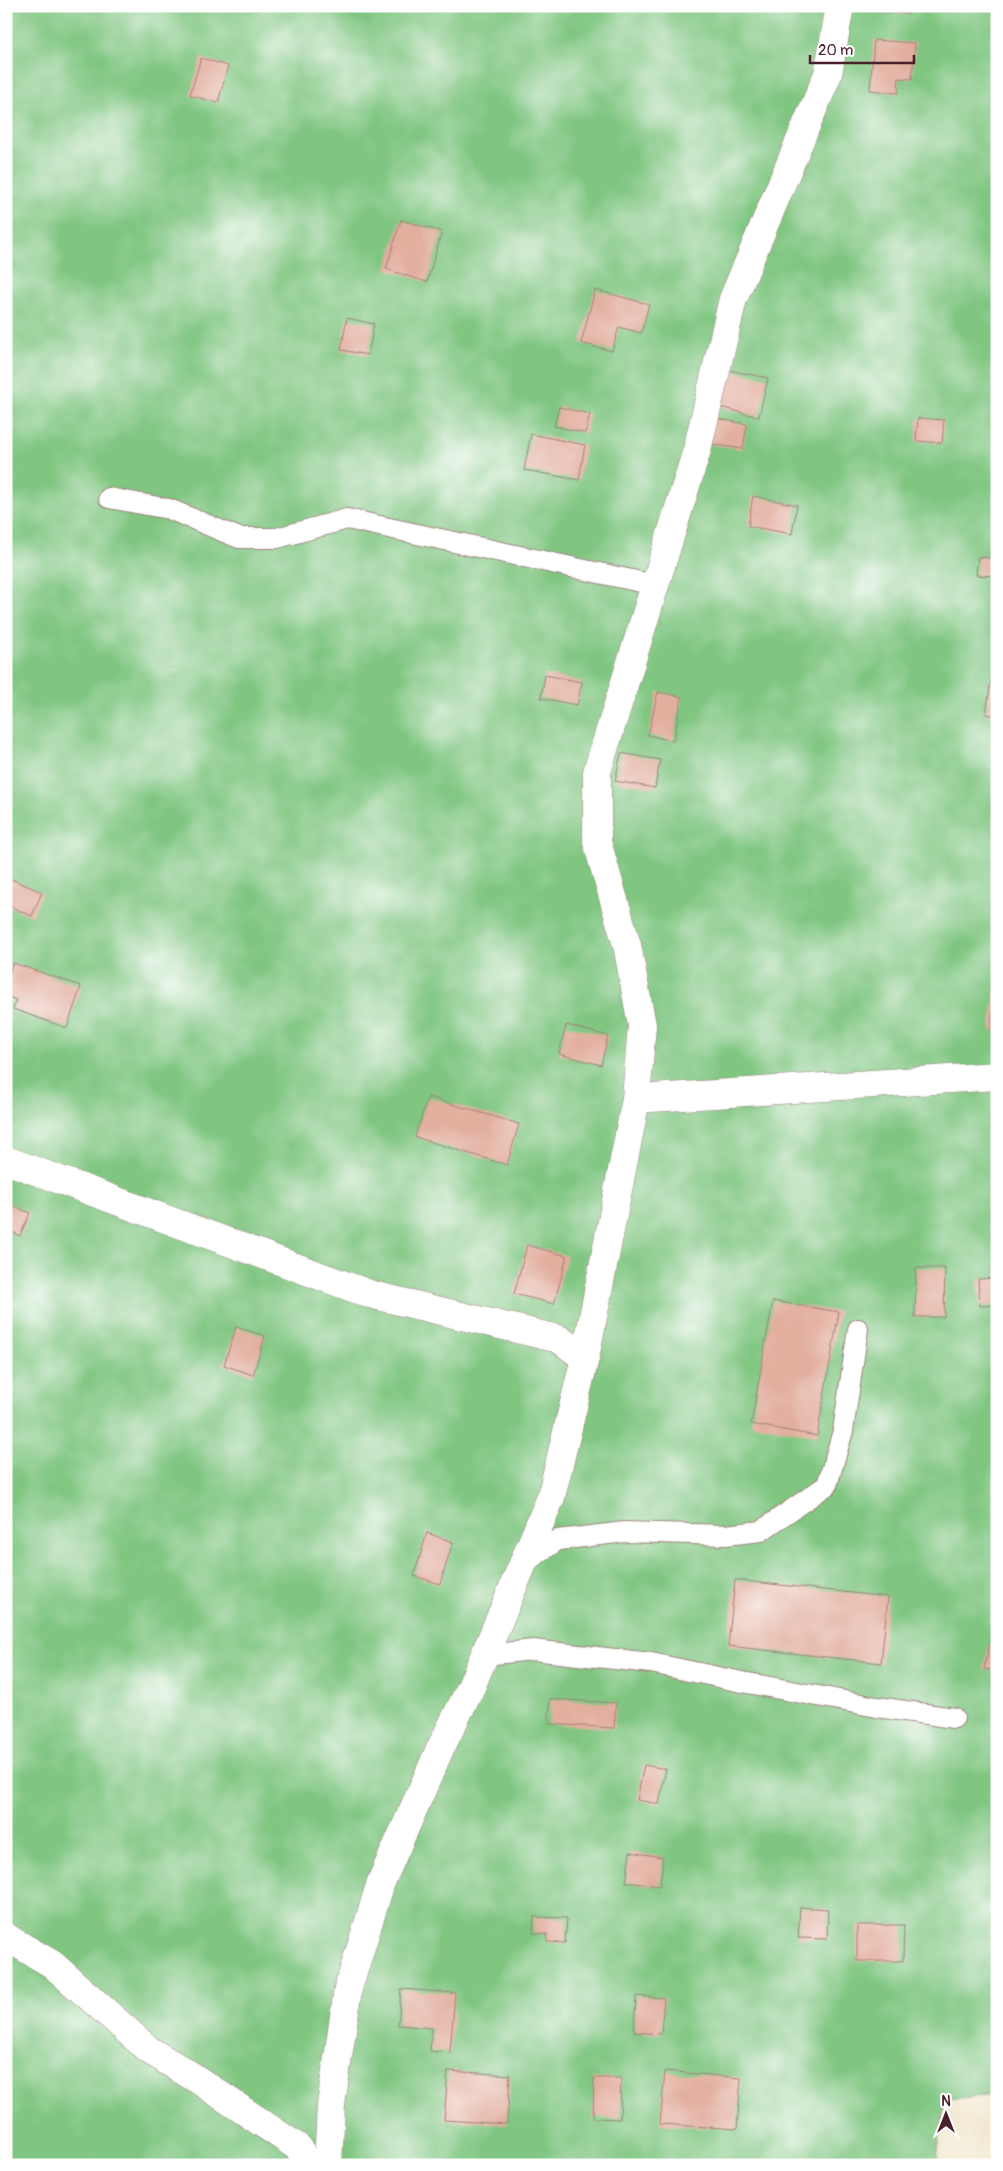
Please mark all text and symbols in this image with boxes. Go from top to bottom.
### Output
scale bar [810,32,914,64]
text: 20 m [818,41,853,60]
north arrow [920,2088,970,2138]
text: N [941,2093,951,2110]

